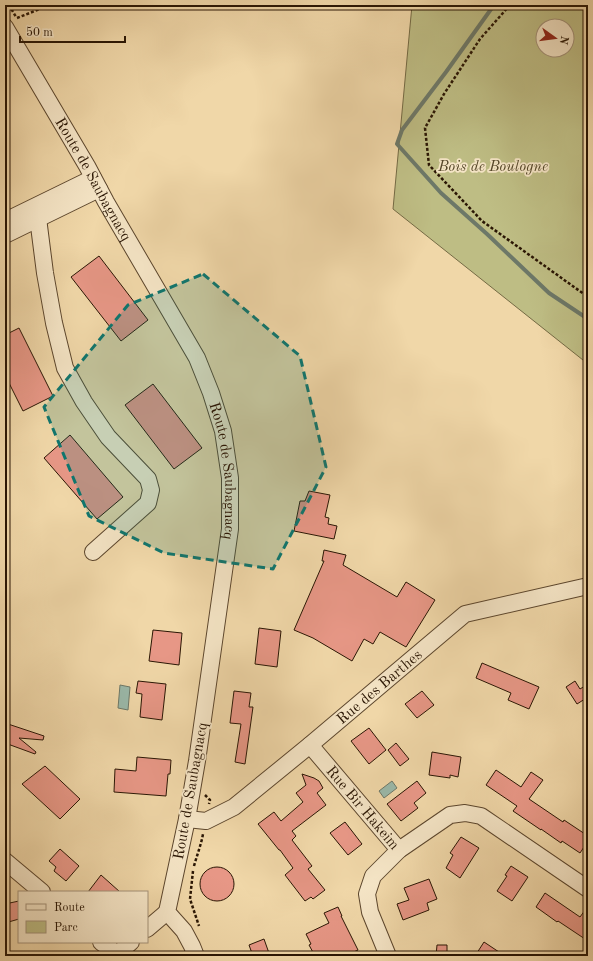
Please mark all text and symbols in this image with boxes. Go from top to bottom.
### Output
scale bar [20,18,125,44]
north arrow [535,18,575,58]
text: 50 m [26,26,53,39]
text: N [557,35,570,46]
street label: Route de Saubagnacq [51,116,133,244]
park label: Bois de Boulogne [437,160,548,175]
street label: Route de Saubagnacq [205,401,236,541]
street label: Rue des Barthes [335,648,425,728]
street label: Route de Saubagnacq [172,721,211,861]
street label: Rue Bir Hakeim [322,764,401,853]
legend [18,891,148,943]
text: Route [54,902,85,914]
text: Parc [54,922,78,934]

